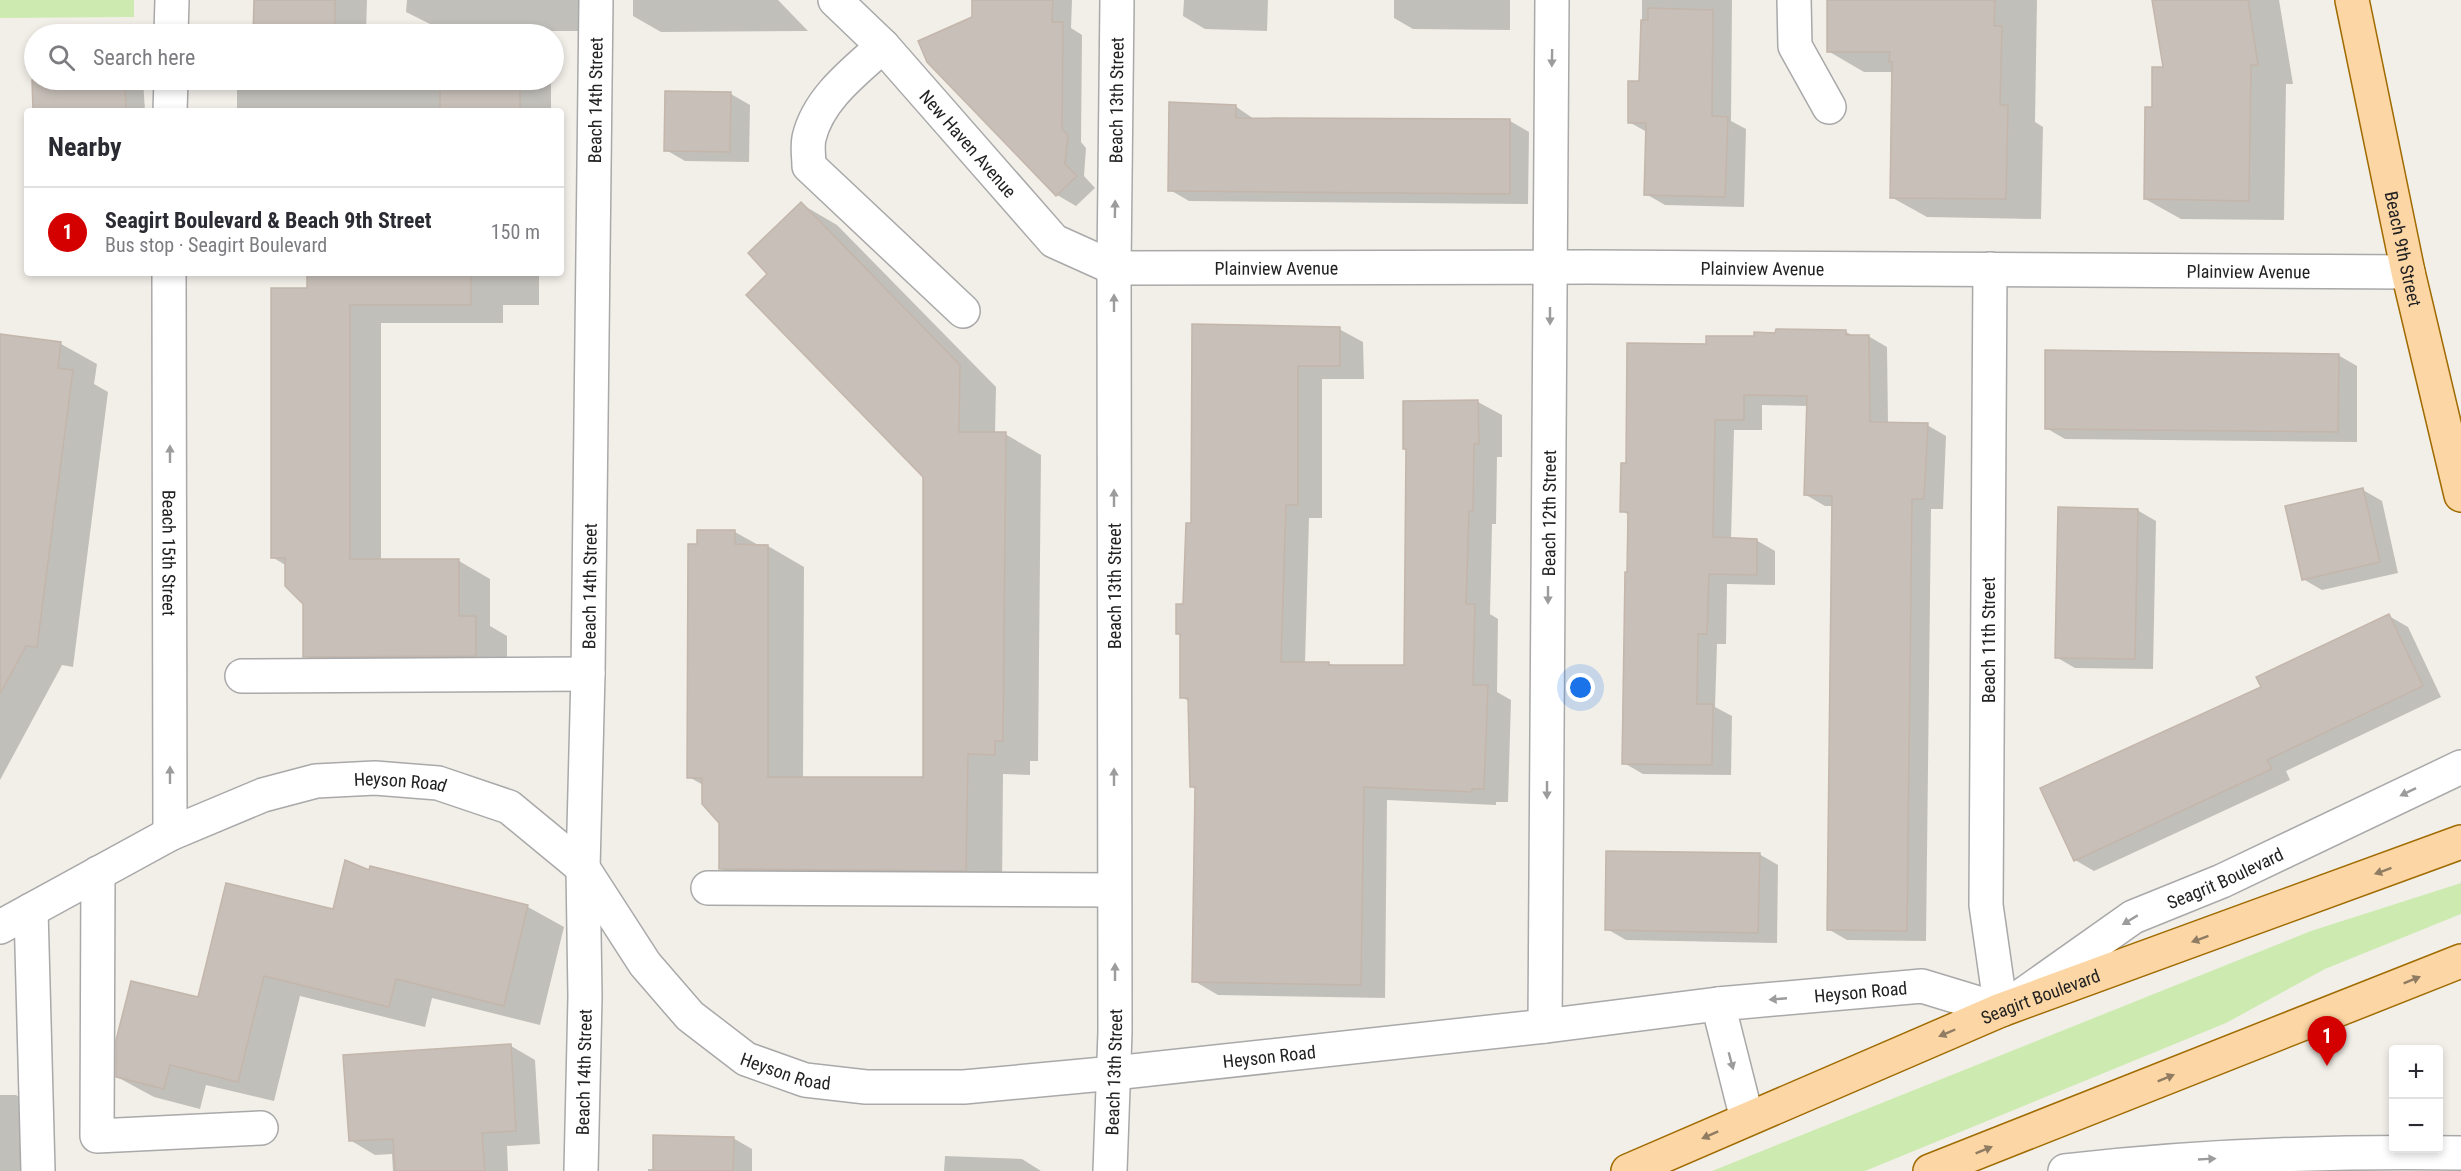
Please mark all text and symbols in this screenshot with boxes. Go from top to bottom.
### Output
search box [24,24,564,90]
street label: Beach 14th Street [584,37,606,163]
street label: Beach 13th Street [1105,37,1127,163]
icon: search [45,41,78,74]
text: Search here [93,45,195,70]
one-way arrow [1547,49,1557,68]
street label: New Haven Avenue [916,85,1021,201]
text: Nearby [48,132,122,162]
street label: Beach 9th Street [2381,189,2426,308]
one-way arrow [1110,200,1120,219]
text: Seagirt Boulevard & Beach 9th Street [105,208,432,233]
text: 1 [62,220,73,244]
text: 150 m [491,220,540,244]
text: Bus stop · Seagirt Boulevard [105,233,327,257]
street label: Plainview Avenue [1215,257,1338,278]
street label: Plainview Avenue [1701,257,1824,279]
street label: Plainview Avenue [2186,260,2310,282]
one-way arrow [1109,294,1119,313]
one-way arrow [1545,307,1555,326]
one-way arrow [165,445,175,464]
street label: Beach 12th Street [1538,450,1559,576]
one-way arrow [1109,489,1119,508]
street label: Beach 15th Street [159,490,180,616]
street label: Beach 14th Street [578,523,600,649]
street label: Beach 13th Street [1104,523,1125,649]
street label: Beach 11th Street [1978,577,1999,703]
one-way arrow [1543,586,1553,605]
your location [1566,673,1595,702]
one-way arrow [165,766,175,785]
street label: Heyson Road [353,767,450,796]
one-way arrow [1109,768,1119,787]
one-way arrow [1542,781,1552,800]
one-way arrow [2400,787,2417,796]
street label: Seagrit Boulevard [2164,843,2286,913]
one-way arrow [2373,866,2391,876]
one-way arrow [2122,915,2138,926]
one-way arrow [2191,934,2209,944]
one-way arrow [1110,963,1120,982]
street label: Seagirt Boulevard [1978,964,2103,1028]
one-way arrow [2403,975,2421,985]
street label: Heyson Road [1813,977,1908,1006]
one-way arrow [1769,994,1788,1004]
street label: Beach 14th Street [571,1009,595,1135]
street label: Beach 13th Street [1101,1009,1126,1136]
pin: 1 [2308,1016,2346,1066]
one-way arrow [1937,1028,1955,1038]
street label: Heyson Road [1222,1041,1317,1072]
map controls [2389,1045,2443,1153]
button: + [2389,1045,2443,1099]
street label: Heyson Road [738,1047,832,1093]
one-way arrow [1727,1052,1736,1070]
one-way arrow [2157,1073,2175,1083]
button: − [2389,1099,2443,1153]
one-way arrow [1701,1131,1719,1140]
one-way arrow [1975,1144,1993,1154]
one-way arrow [2197,1154,2216,1164]

